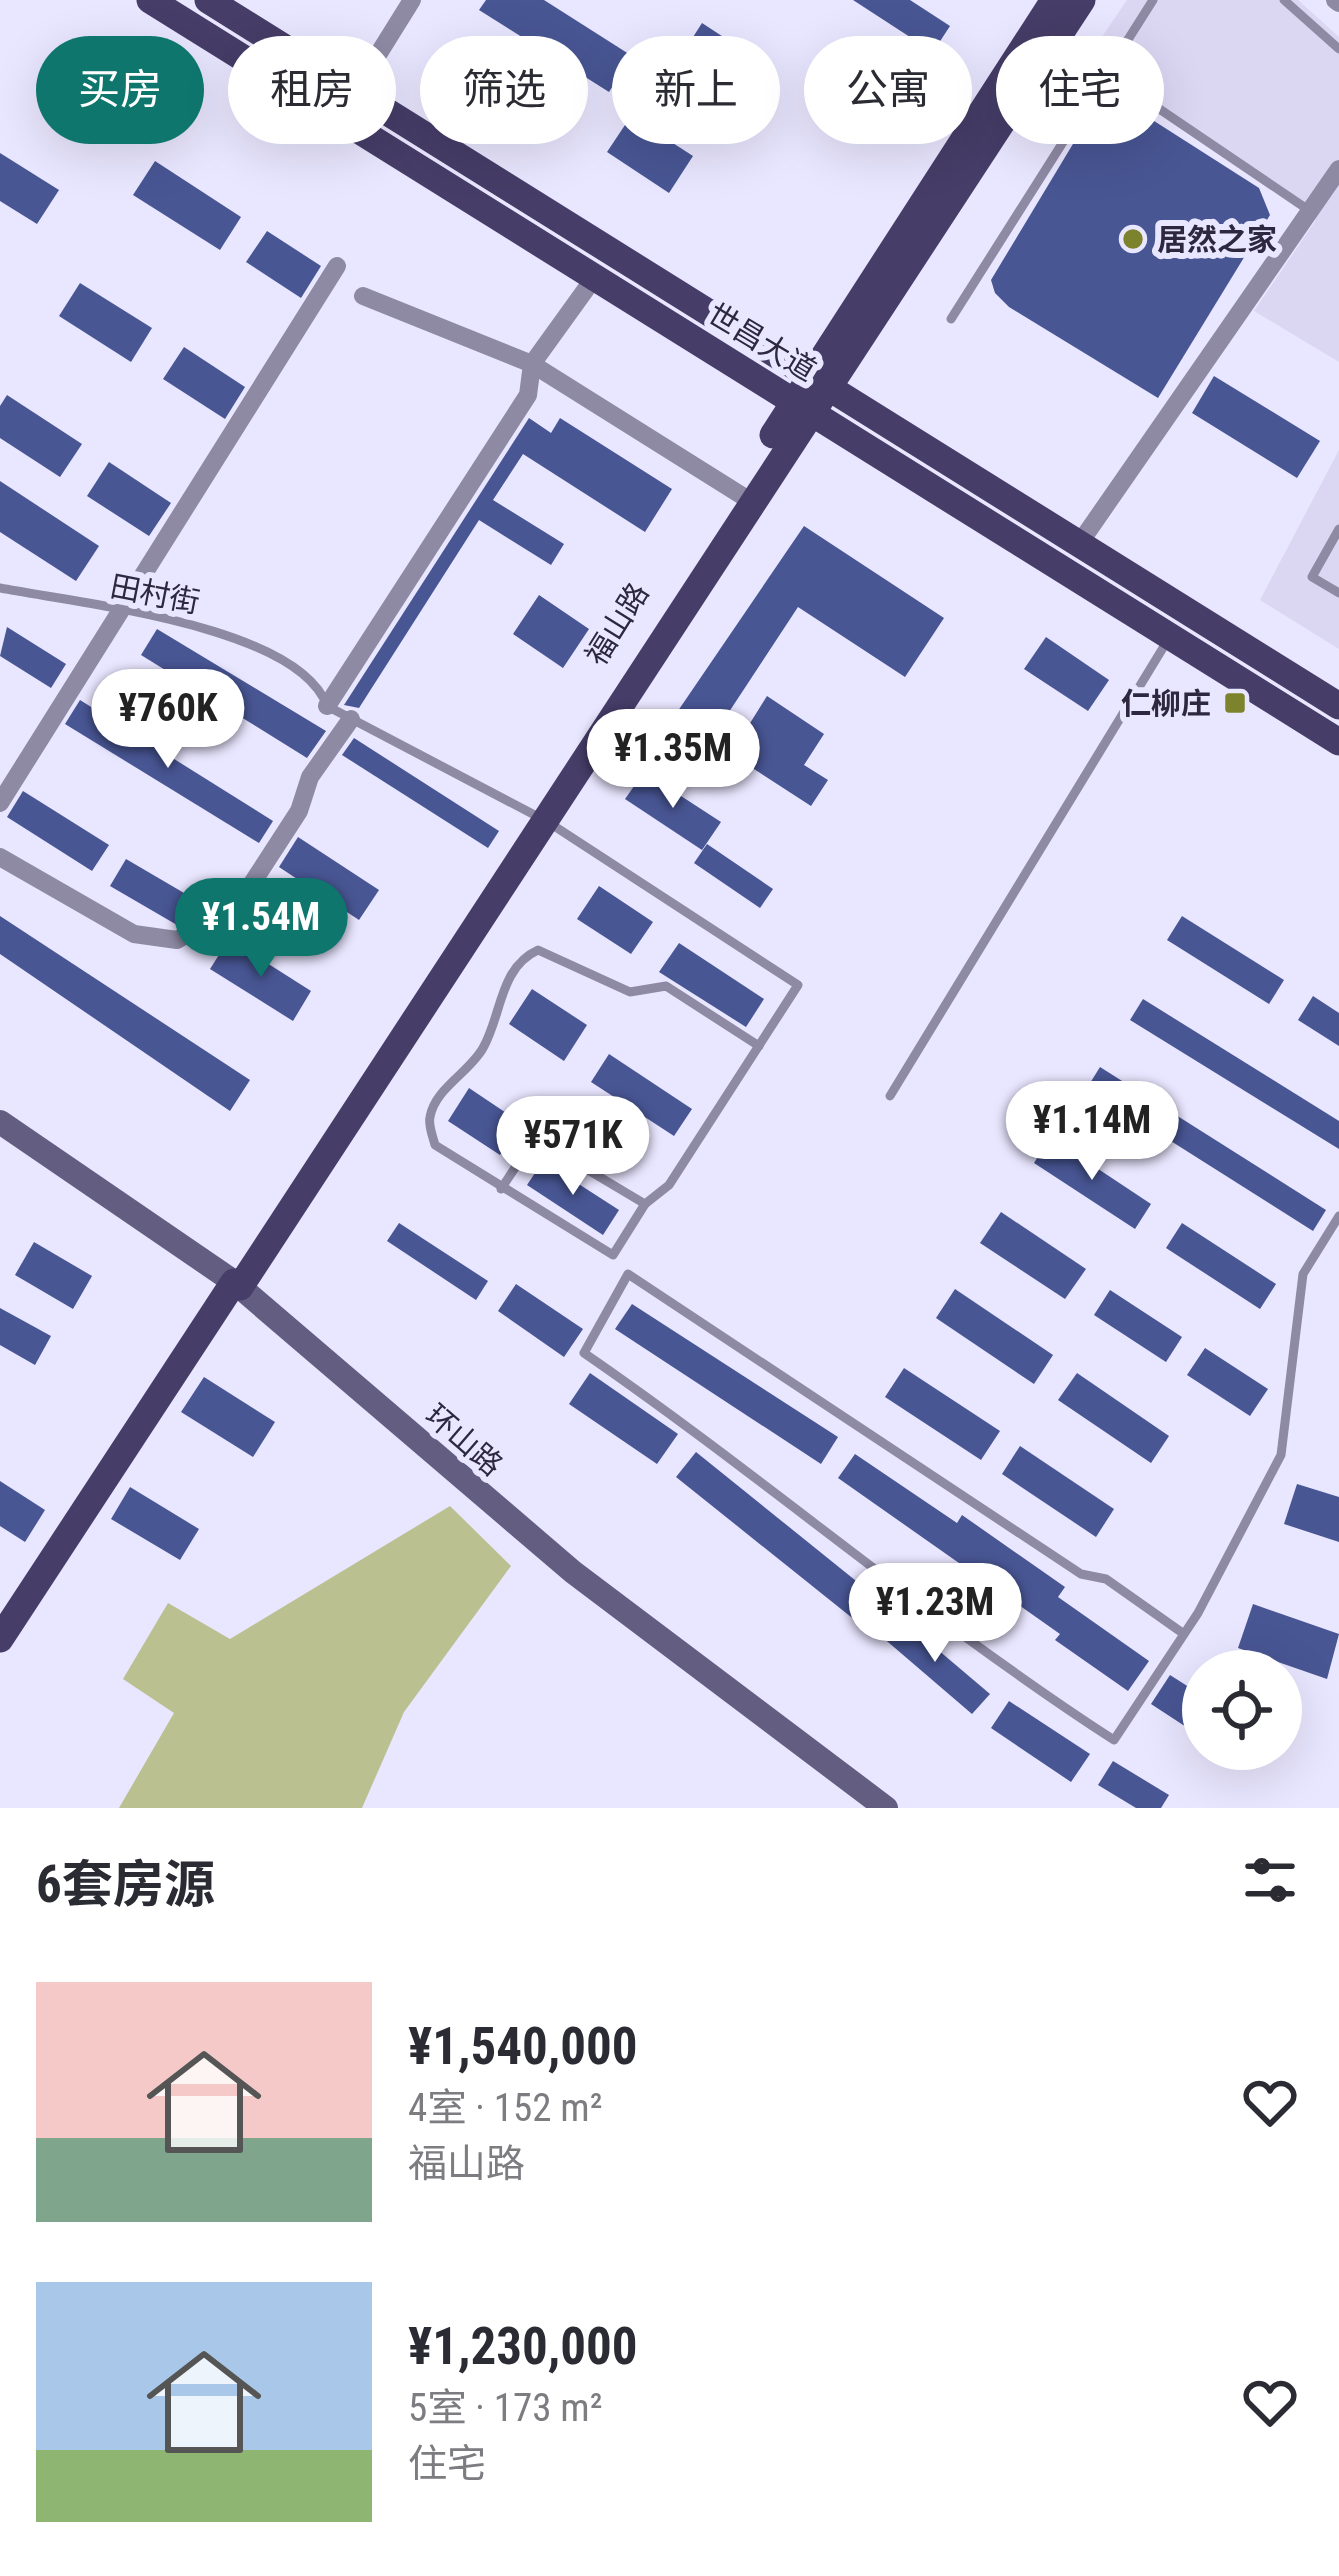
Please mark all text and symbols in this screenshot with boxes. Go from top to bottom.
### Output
chip: 买房 [36,36,204,144]
chip: 租房 [228,36,396,144]
chip: 筛选 [420,36,588,144]
chip: 新上 [612,36,780,144]
chip: 公寓 [804,36,972,144]
chip: 住宅 [996,36,1164,144]
place label: 居然之家 [1157,222,1277,257]
marker: 居然之家 [1120,226,1146,252]
street label: 世昌大道 [702,296,822,388]
street label: 田村街 [107,568,203,620]
street label: 福山路 [578,577,656,671]
pin: ¥760K [84,669,252,771]
text: ¥760K [118,685,218,731]
place label: 仁柳庄 [1121,686,1211,721]
marker: 仁柳庄 [1222,690,1248,716]
pin: ¥1.35M [575,709,771,811]
text: ¥1.35M [614,725,732,771]
pin: ¥1.54M [163,878,359,980]
text: ¥1.54M [202,894,320,940]
pin: ¥1.14M [994,1081,1190,1183]
pin: ¥571K [489,1096,657,1198]
text: ¥1.14M [1033,1097,1151,1143]
text: ¥571K [523,1112,623,1158]
street label: 环山路 [419,1397,509,1483]
pin: ¥1.23M [837,1563,1033,1665]
text: ¥1.23M [876,1579,994,1625]
map controls [1182,1650,1302,1770]
button: locate [1182,1650,1302,1770]
icon: filters [1237,1847,1303,1913]
text: 6套房源 [36,1855,215,1914]
text: ¥1,540,000 [408,2017,638,2076]
icon: home [132,2030,276,2174]
icon: heart [1237,2069,1303,2135]
text: 4室 · 152 m² [408,2085,603,2131]
text: 福山路 [408,2141,525,2187]
text: ¥1,230,000 [408,2317,638,2376]
icon: home [132,2330,276,2474]
icon: heart [1237,2369,1303,2435]
text: 5室 · 173 m² [408,2385,603,2431]
text: 住宅 [408,2441,486,2487]

